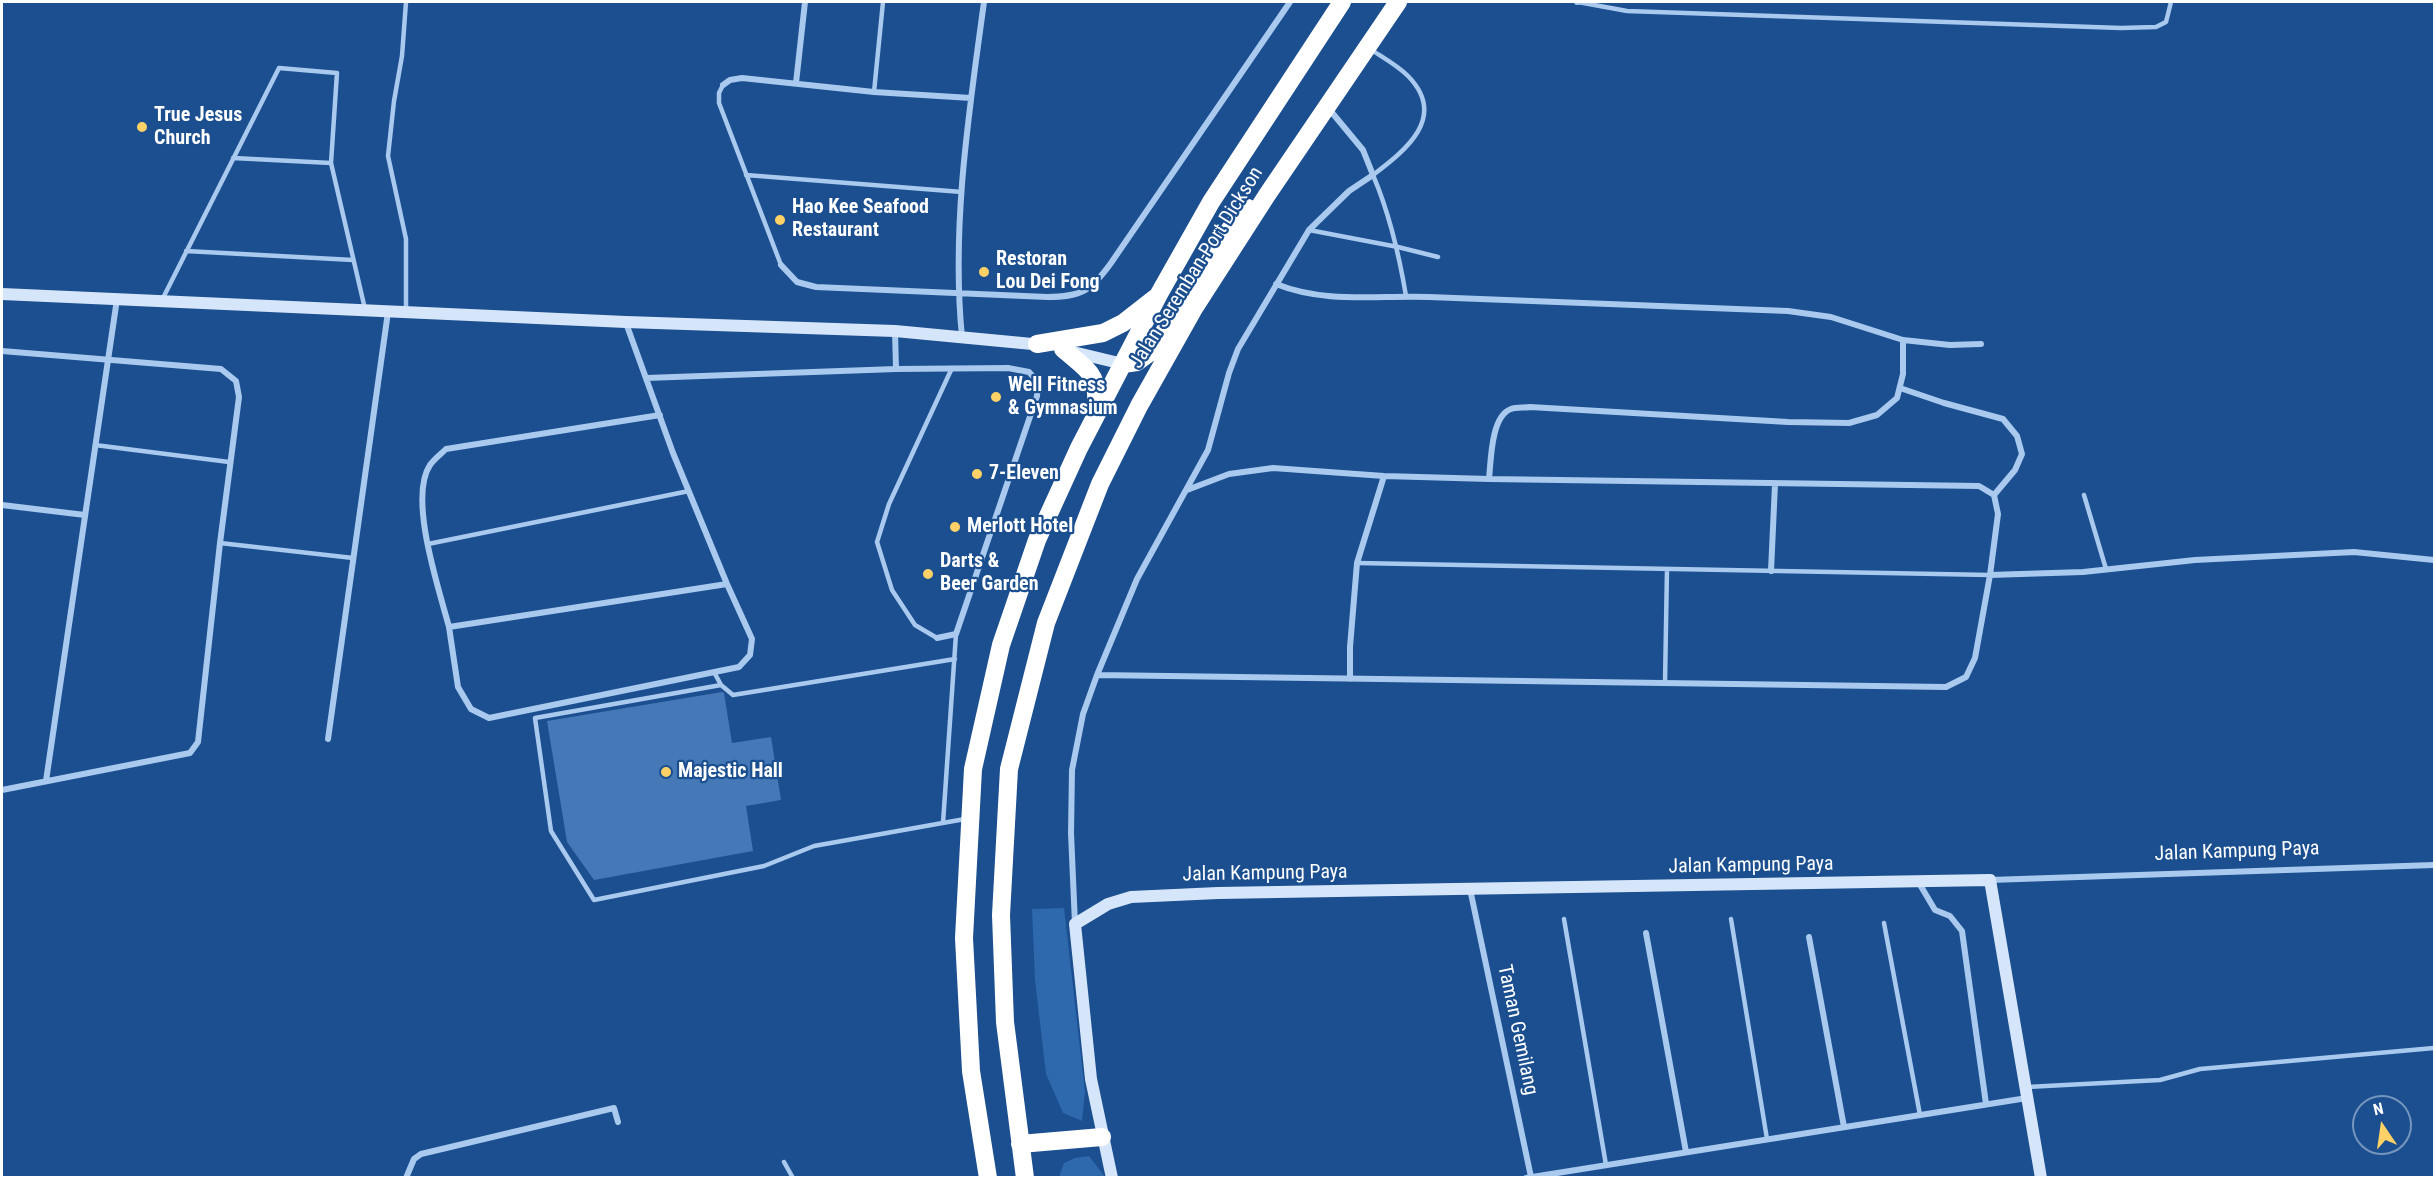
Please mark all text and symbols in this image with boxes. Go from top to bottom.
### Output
place label: True Jesus Church [154,104,242,151]
marker: True Jesus Church [135,120,149,134]
street label: Jalan Seremban-Port Dickson [1125,163,1269,373]
place label: Hao Kee Seafood Restaurant [792,196,929,243]
marker: Hao Kee Seafood Restaurant [773,213,787,227]
place label: Restoran Lou Dei Fong [996,248,1100,295]
marker: Restoran Lou Dei Fong [977,265,991,279]
place label: Well Fitness & Gymnasium [1008,374,1118,421]
marker: Well Fitness & Gymnasium [989,390,1003,404]
place label: 7-Eleven [989,462,1059,486]
marker: 7-Eleven [970,467,984,481]
place label: Merlott Hotel [967,515,1073,539]
marker: Merlott Hotel [948,520,962,534]
place label: Darts & Beer Garden [940,550,1038,597]
marker: Darts & Beer Garden [921,567,935,581]
place label: Majestic Hall [678,760,783,784]
marker: Majestic Hall [659,765,673,779]
street label: Jalan Kampung Paya [2154,837,2320,867]
street label: Jalan Kampung Paya [1668,853,1834,879]
street label: Jalan Kampung Paya [1182,861,1348,887]
street label: Taman Gemilang [1492,963,1542,1097]
north arrow [2352,1095,2412,1155]
text: N [2371,1099,2385,1119]

